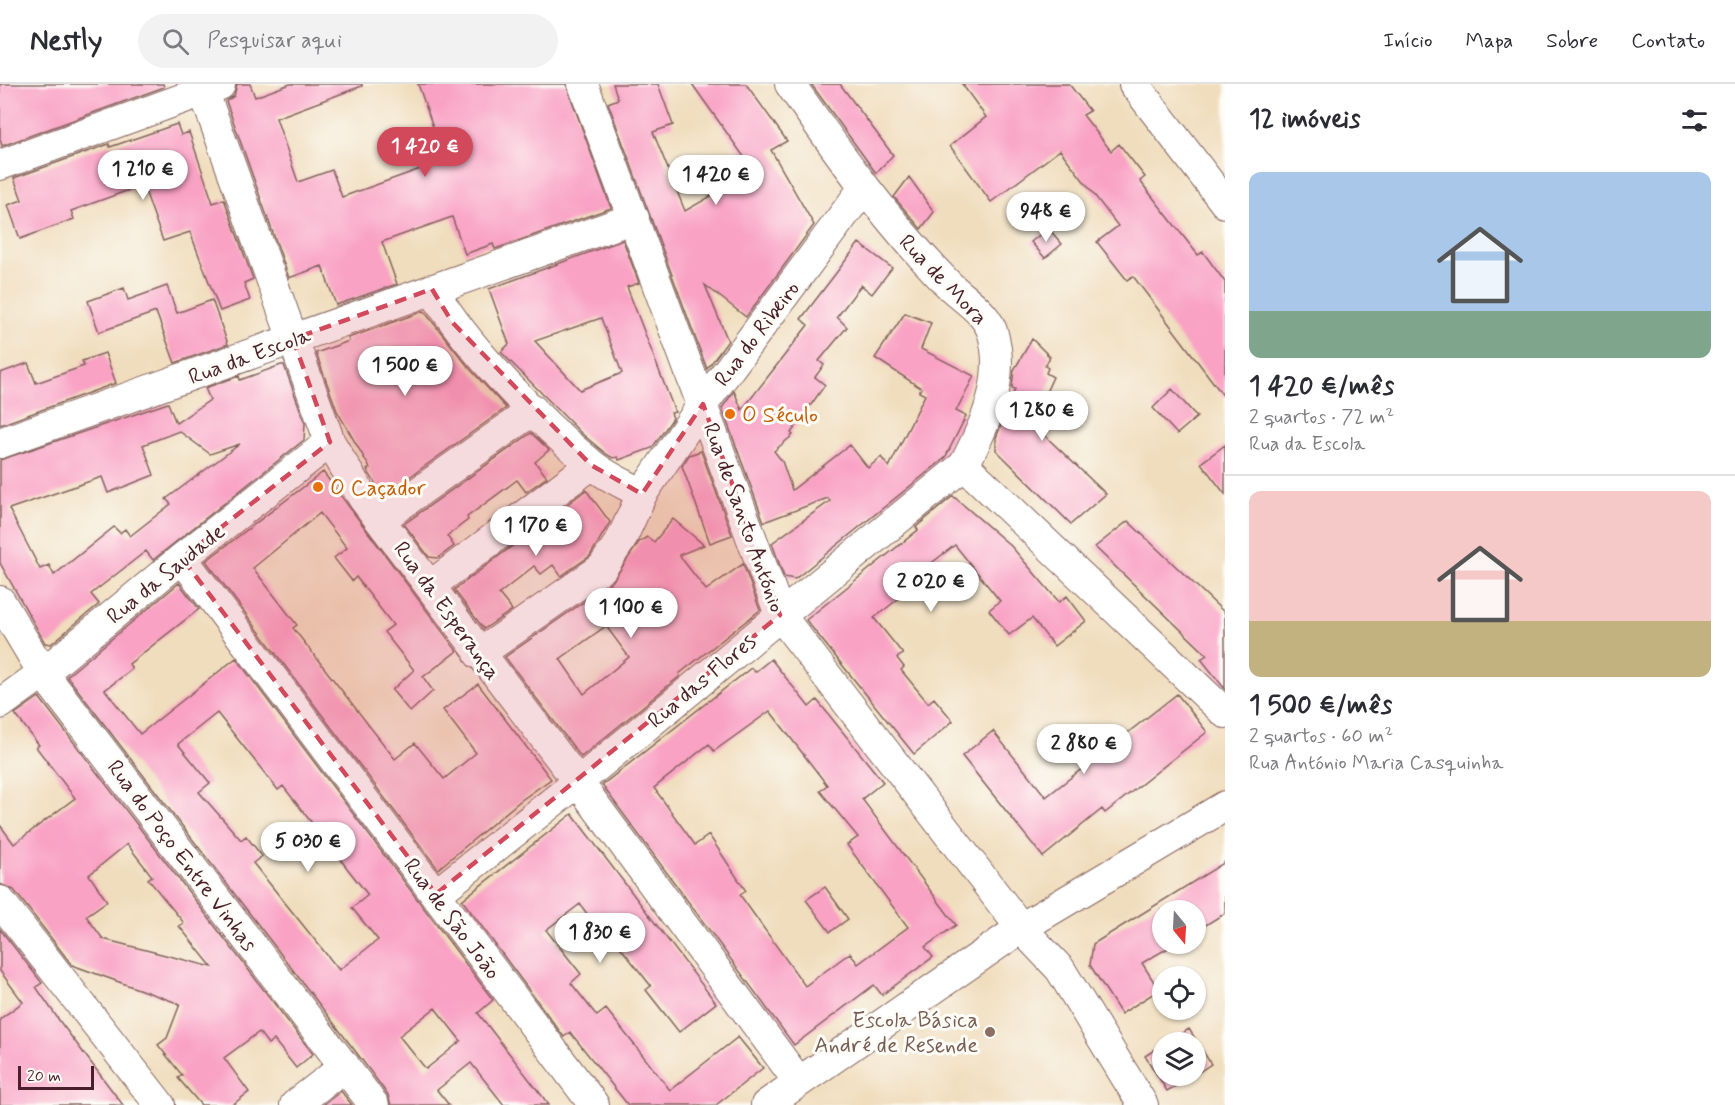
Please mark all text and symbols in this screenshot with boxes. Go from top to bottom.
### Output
search box [138,14,558,68]
text: Nestly [30,23,102,60]
icon: search [159,25,192,58]
text: Pesquisar aqui [207,27,342,55]
text: Início [1383,27,1433,55]
text: Mapa [1466,27,1513,55]
text: Sobre [1546,27,1598,55]
text: Contato [1631,27,1705,55]
text: 12 imóveis [1249,103,1361,137]
icon: filters [1678,104,1711,137]
pin: 1 420 € [370,127,480,178]
text: 1 420 € [391,133,459,160]
pin: 1 210 € [88,150,198,201]
pin: 1 420 € [661,155,771,206]
text: 1 210 € [112,156,174,183]
text: 1 420 € [682,161,750,188]
pin: 948 € [1004,192,1088,243]
text: 948 € [1020,198,1072,225]
icon: home [1426,211,1534,319]
street label: Rua de Mora [892,229,993,332]
street label: Rua do Ribeiro [709,276,806,393]
street label: Rua da Escola [185,322,315,392]
pin: 1 500 € [350,346,460,397]
text: 1 500 € [372,352,438,379]
text: 1 420 €/mês [1249,370,1394,404]
pin: 1 280 € [987,391,1097,442]
text: 1 280 € [1009,397,1075,424]
place label: O Século [742,402,818,430]
text: 2 quartos · 72 m² [1249,404,1394,431]
marker: O Século [723,407,737,421]
street label: Rua de Santo António [696,419,790,616]
text: Rua da Escola [1249,431,1365,458]
place label: O Caçador [330,475,426,503]
marker: O Caçador [311,480,325,494]
pin: 1 170 € [481,506,591,557]
text: 1 170 € [504,512,568,539]
street label: Rua da Saudade [101,518,231,631]
icon: home [1426,530,1534,638]
street label: Rua da Esperança [387,536,506,686]
pin: 2 020 € [876,562,986,613]
text: 2 020 € [897,568,965,595]
pin: 1 100 € [576,588,686,639]
text: 1 100 € [599,594,663,621]
street label: Rua das Flores [642,628,763,735]
text: 1 500 €/mês [1249,689,1392,723]
text: 2 quartos · 60 m² [1249,723,1393,750]
pin: 2 880 € [1029,724,1139,775]
text: 2 880 € [1051,730,1117,757]
text: Rua António Maria Casquinha [1249,750,1504,777]
street label: Rua do Poço Entre Vinhas [100,755,263,958]
pin: 5 030 € [253,822,363,873]
text: 5 030 € [275,828,341,855]
street label: Rua de São João [397,853,506,986]
north arrow [1152,900,1206,954]
map controls [1152,900,1206,1086]
pin: 1 830 € [545,913,655,964]
text: 1 830 € [568,919,632,946]
button: locate [1152,966,1206,1020]
place label: Escola Básica André de Resende [814,1007,978,1060]
marker: Escola Básica André de Resende [983,1025,997,1039]
button: layers [1152,1032,1206,1086]
scale bar [18,1063,94,1090]
text: 20 m [27,1066,61,1087]

